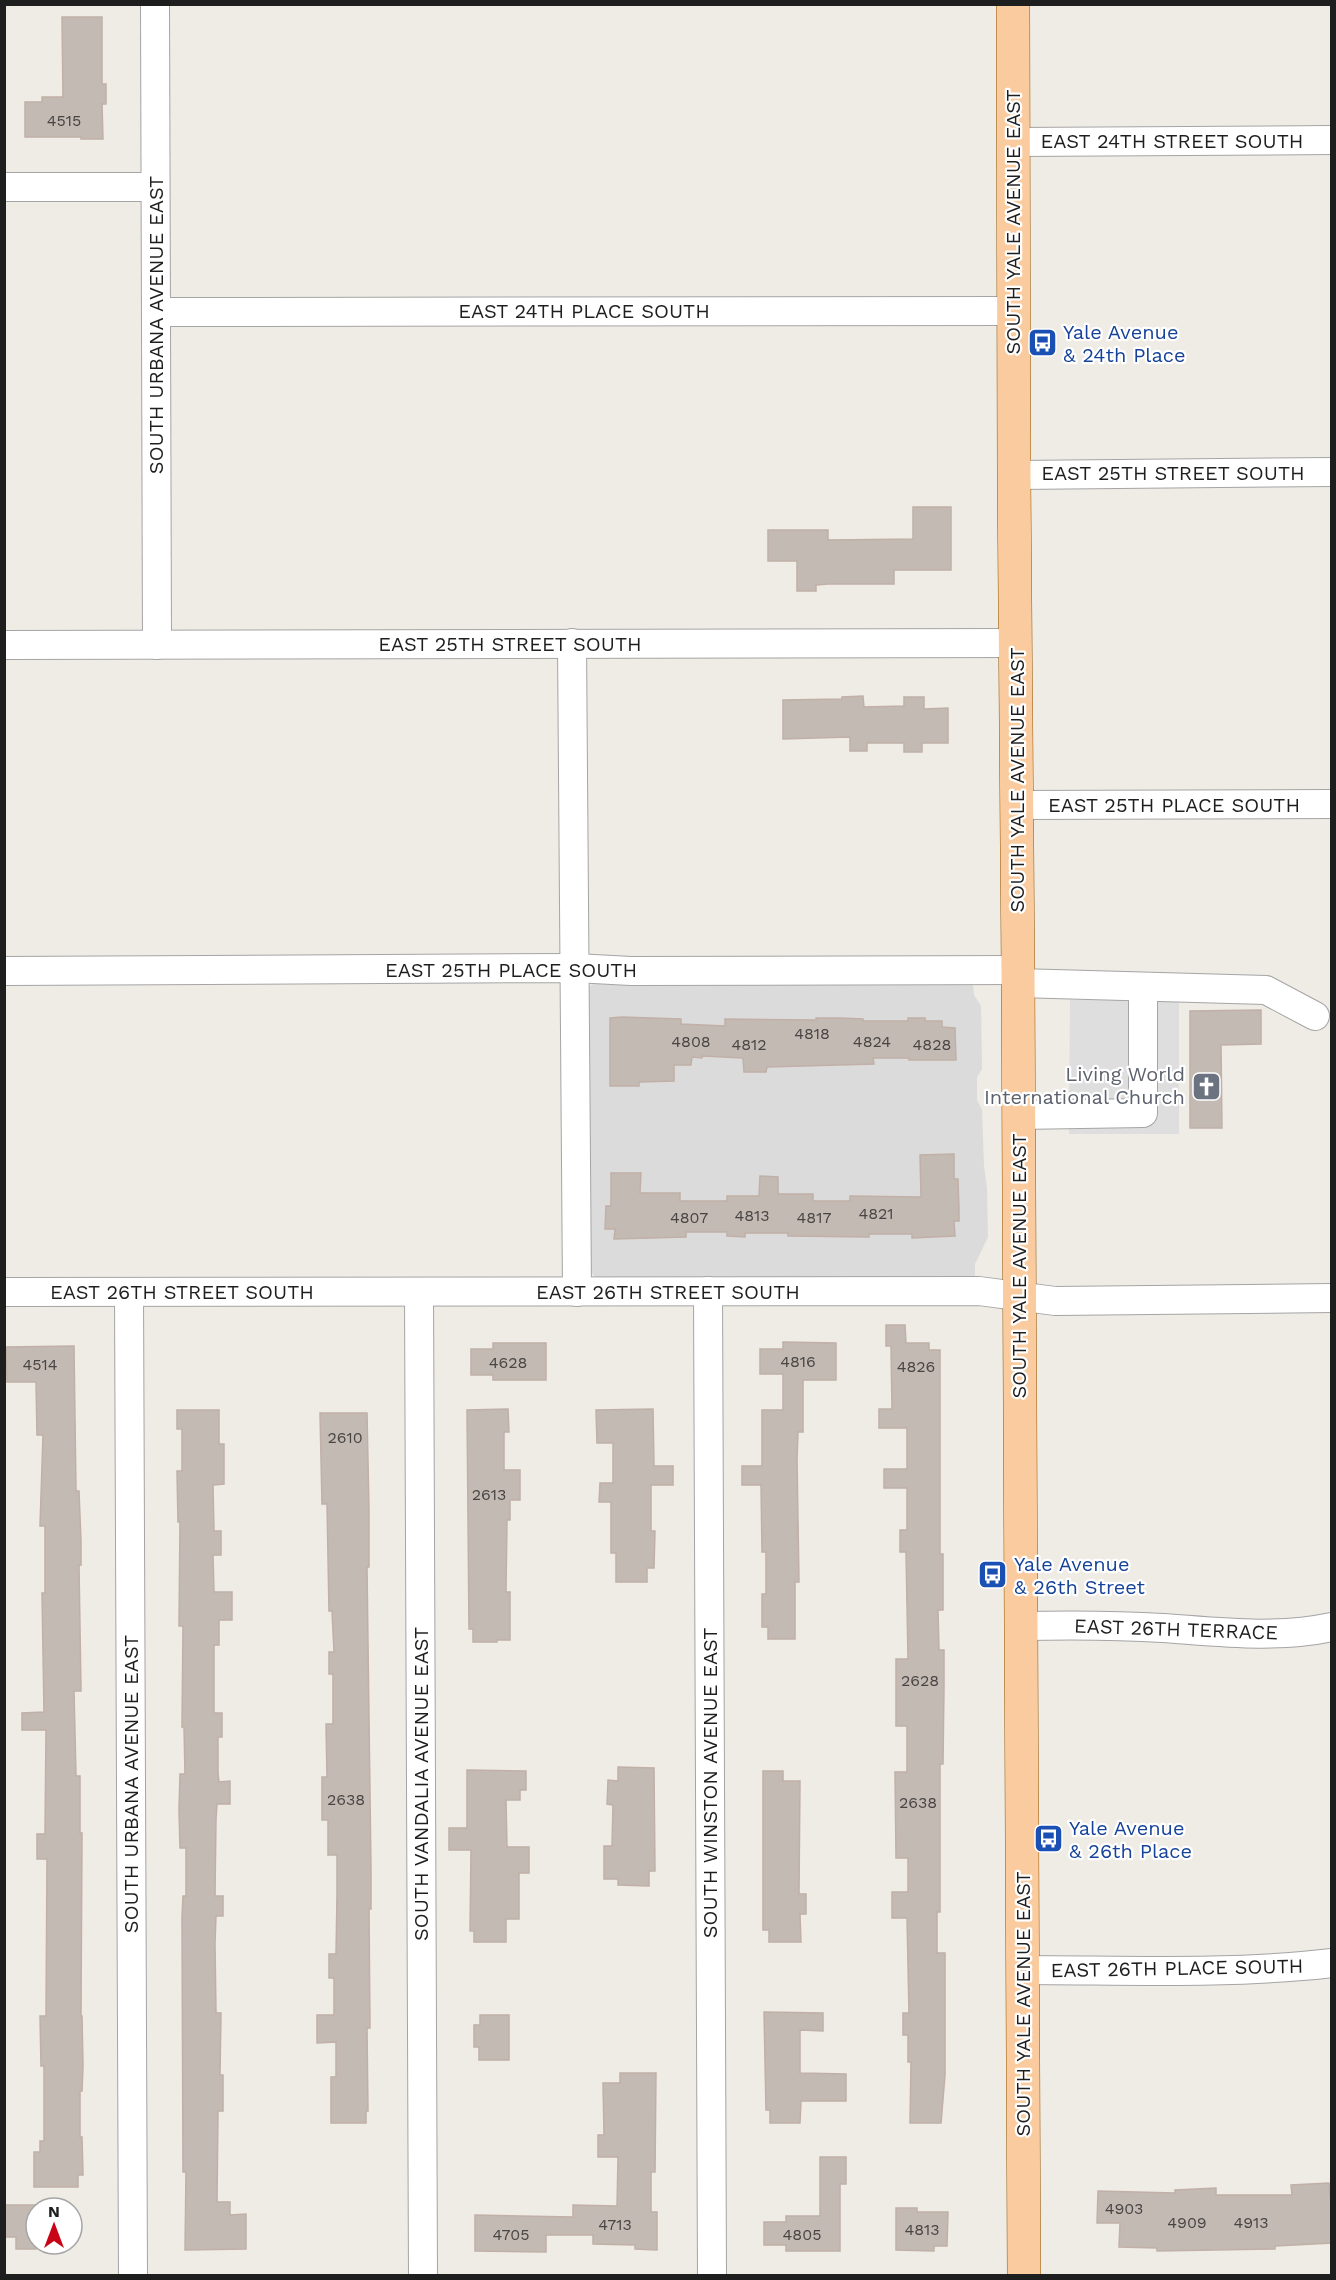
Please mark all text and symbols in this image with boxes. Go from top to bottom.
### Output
street label: SOUTH YALE AVENUE EAST [1001,90,1025,355]
house number: 4515 [47,111,81,130]
street label: EAST 24TH STREET SOUTH [1041,129,1304,153]
street label: SOUTH URBANA AVENUE EAST [144,176,168,474]
street label: EAST 24TH PLACE SOUTH [458,299,710,323]
place label: Yale Avenue & 24th Place [1063,320,1186,367]
bus stop icon: Yale Avenue & 24th Place [1026,327,1058,359]
street label: EAST 25TH STREET SOUTH [1041,461,1305,485]
street label: EAST 25TH STREET SOUTH [378,632,642,656]
street label: SOUTH YALE AVENUE EAST [1005,648,1029,913]
street label: EAST 25TH PLACE SOUTH [1048,793,1300,817]
street label: EAST 25TH PLACE SOUTH [385,958,637,982]
house number: 4818 [794,1024,830,1043]
house number: 4808 [671,1032,711,1051]
house number: 4824 [853,1032,891,1051]
house number: 4812 [731,1035,767,1054]
house number: 4828 [913,1035,951,1054]
place label: Living World International Church [984,1062,1185,1109]
church icon: Living World International Church [1190,1070,1222,1102]
street label: SOUTH YALE AVENUE EAST [1007,1134,1031,1399]
house number: 4821 [858,1204,894,1223]
house number: 4813 [734,1206,770,1225]
house number: 4807 [670,1208,708,1227]
house number: 4817 [797,1208,831,1227]
street label: EAST 26TH STREET SOUTH [50,1280,314,1304]
street label: EAST 26TH STREET SOUTH [536,1280,800,1304]
house number: 4816 [780,1352,816,1371]
house number: 4628 [489,1353,527,1372]
house number: 4514 [22,1355,58,1374]
house number: 4826 [897,1357,935,1376]
house number: 2610 [327,1428,363,1447]
house number: 2613 [472,1485,506,1504]
place label: Yale Avenue & 26th Street [1014,1552,1145,1599]
bus stop icon: Yale Avenue & 26th Street [977,1559,1009,1591]
street label: EAST 26TH TERRACE [1074,1613,1278,1645]
street label: SOUTH VANDALIA AVENUE EAST [409,1627,433,1941]
street label: SOUTH WINSTON AVENUE EAST [698,1628,722,1938]
street label: SOUTH URBANA AVENUE EAST [119,1635,143,1933]
house number: 2628 [901,1671,939,1690]
house number: 2638 [327,1790,365,1809]
house number: 2638 [899,1793,937,1812]
place label: Yale Avenue & 26th Place [1069,1816,1192,1863]
bus stop icon: Yale Avenue & 26th Place [1032,1823,1064,1855]
street label: SOUTH YALE AVENUE EAST [1011,1872,1035,2137]
street label: EAST 26TH PLACE SOUTH [1050,1954,1304,1982]
north arrow [24,2196,84,2256]
house number: 4903 [1105,2199,1143,2218]
text: N [48,2202,60,2221]
house number: 4909 [1167,2213,1207,2232]
house number: 4913 [1233,2213,1269,2232]
house number: 4713 [598,2215,632,2234]
house number: 4813 [904,2220,940,2239]
house number: 4705 [493,2225,529,2244]
house number: 4805 [783,2225,821,2244]

